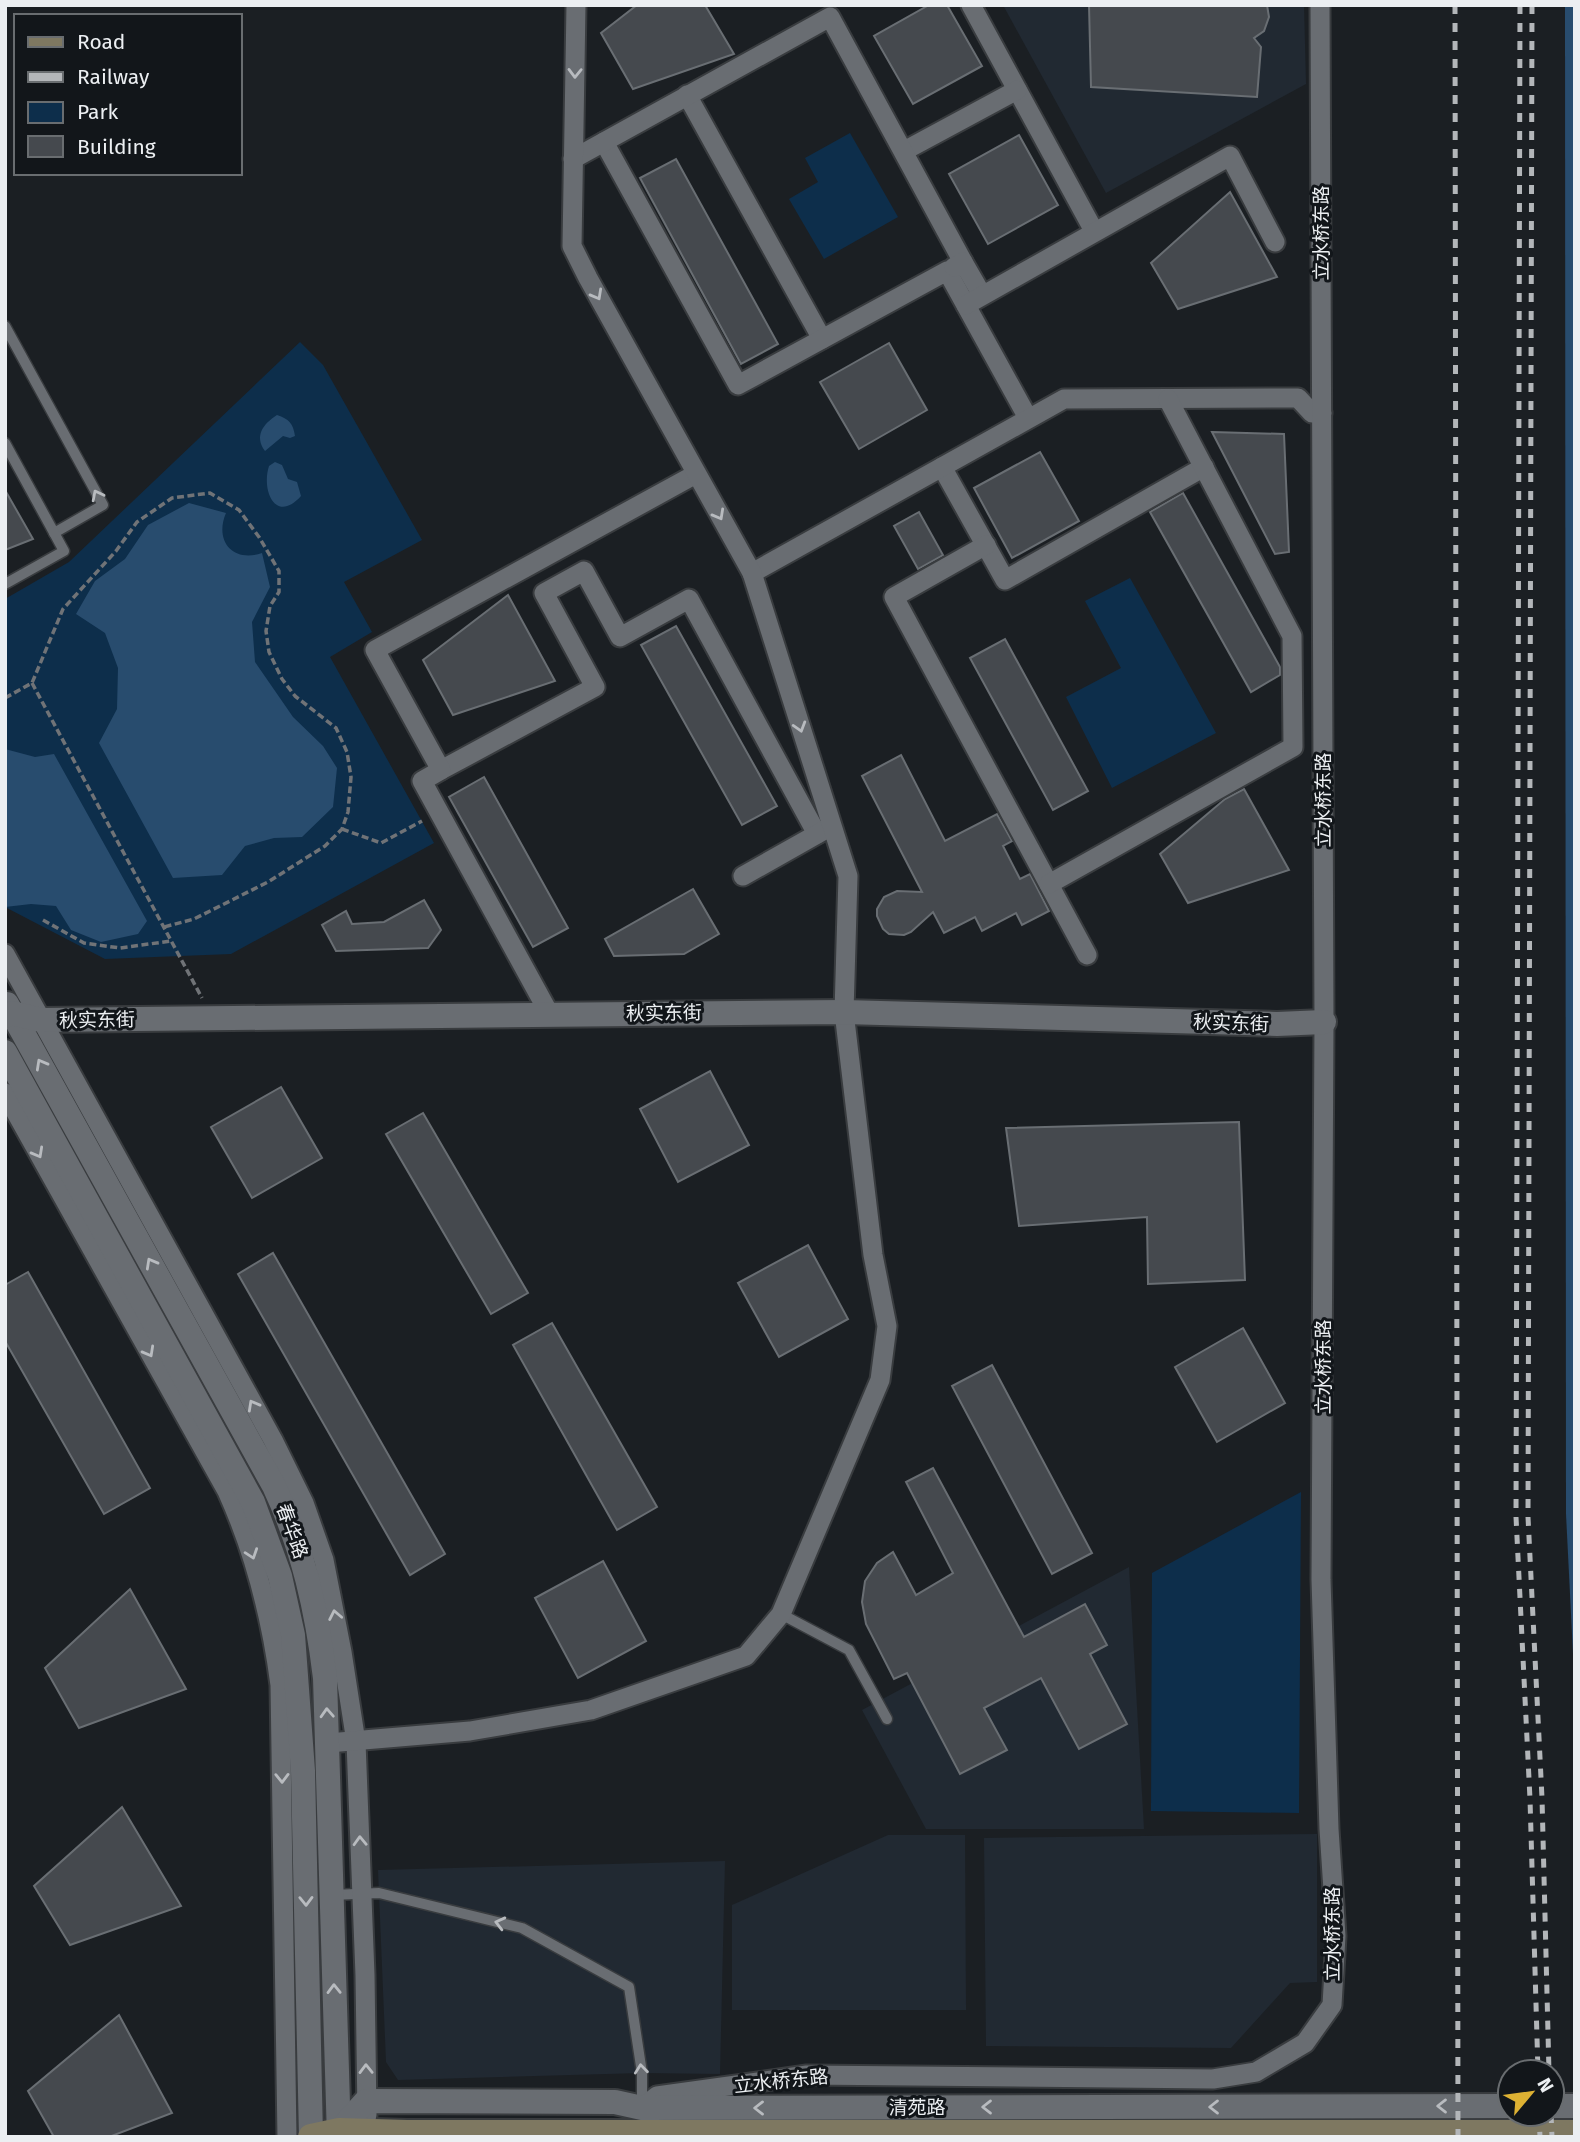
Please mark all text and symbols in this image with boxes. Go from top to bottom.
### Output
legend [14,14,242,175]
text: Road [77,29,125,55]
text: Railway [77,64,150,90]
one-way arrow [567,68,582,79]
text: Park [77,99,119,125]
text: Building [77,134,156,160]
street label: 立水桥东路 [1310,185,1333,281]
one-way arrow [589,288,602,300]
one-way arrow [92,489,106,502]
one-way arrow [711,508,724,521]
one-way arrow [792,721,807,733]
street label: 立水桥东路 [1312,752,1335,848]
street label: 秋实东街 [626,1001,702,1025]
street label: 秋实东街 [59,1008,135,1032]
street label: 秋实东街 [1193,1010,1269,1036]
one-way arrow [36,1059,49,1071]
one-way arrow [30,1146,43,1158]
one-way arrow [146,1258,159,1270]
street label: 立水桥东路 [1312,1319,1335,1415]
one-way arrow [141,1345,154,1357]
one-way arrow [248,1399,261,1412]
street label: 春华路 [271,1500,313,1562]
one-way arrow [244,1548,258,1560]
one-way arrow [328,1610,343,1622]
one-way arrow [320,1707,335,1718]
one-way arrow [274,1773,289,1784]
one-way arrow [352,1835,367,1846]
street label: 立水桥东路 [1321,1886,1344,1982]
one-way arrow [298,1897,314,1907]
one-way arrow [494,1917,506,1931]
one-way arrow [327,1983,342,1994]
north arrow [1496,2058,1566,2128]
one-way arrow [358,2063,374,2073]
one-way arrow [634,2063,649,2074]
street label: 立水桥东路 [733,2065,829,2097]
text: N [1532,2074,1559,2096]
street label: 清苑路 [888,2096,946,2119]
one-way arrow [1436,2098,1447,2114]
one-way arrow [981,2099,992,2115]
one-way arrow [1209,2099,1219,2115]
one-way arrow [754,2100,764,2116]

